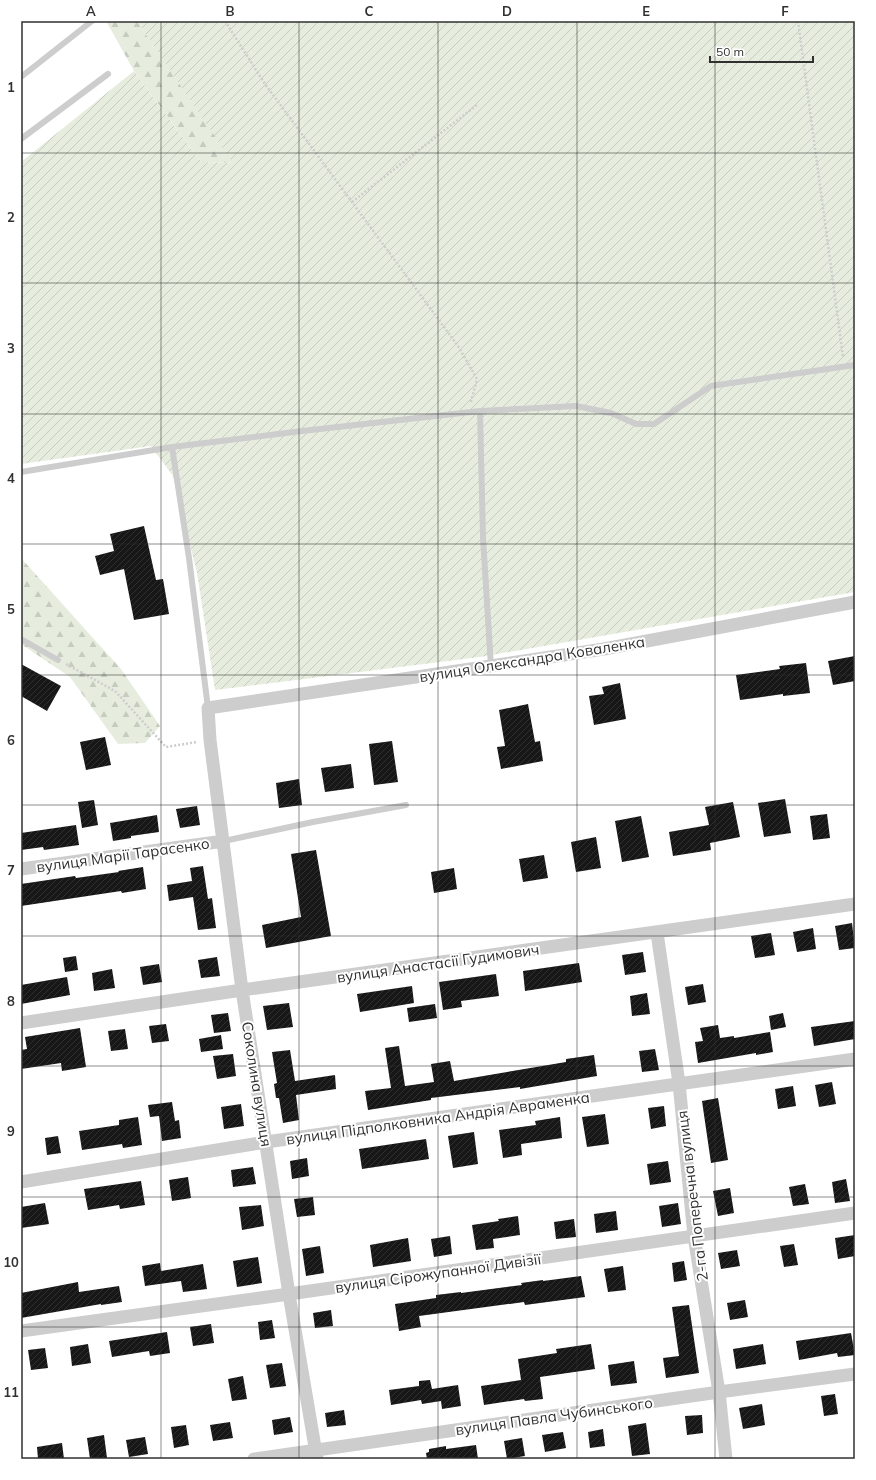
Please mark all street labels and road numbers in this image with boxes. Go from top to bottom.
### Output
street label: вулиця Олександра Коваленка [418,632,646,686]
street label: вулиця Марії Тарасенко [35,833,211,877]
street label: вулиця Анастасії Гудимович [336,939,540,987]
street label: Соколина вулиця [238,1020,276,1148]
street label: вулиця Підполковника Андрія Авраменка [285,1087,591,1149]
street label: 2-га Поперечна вулиця [672,1110,712,1282]
street label: вулиця Сірожупанної Дивізії [334,1249,542,1297]
street label: вулиця Павла Чубинського [454,1393,654,1439]

